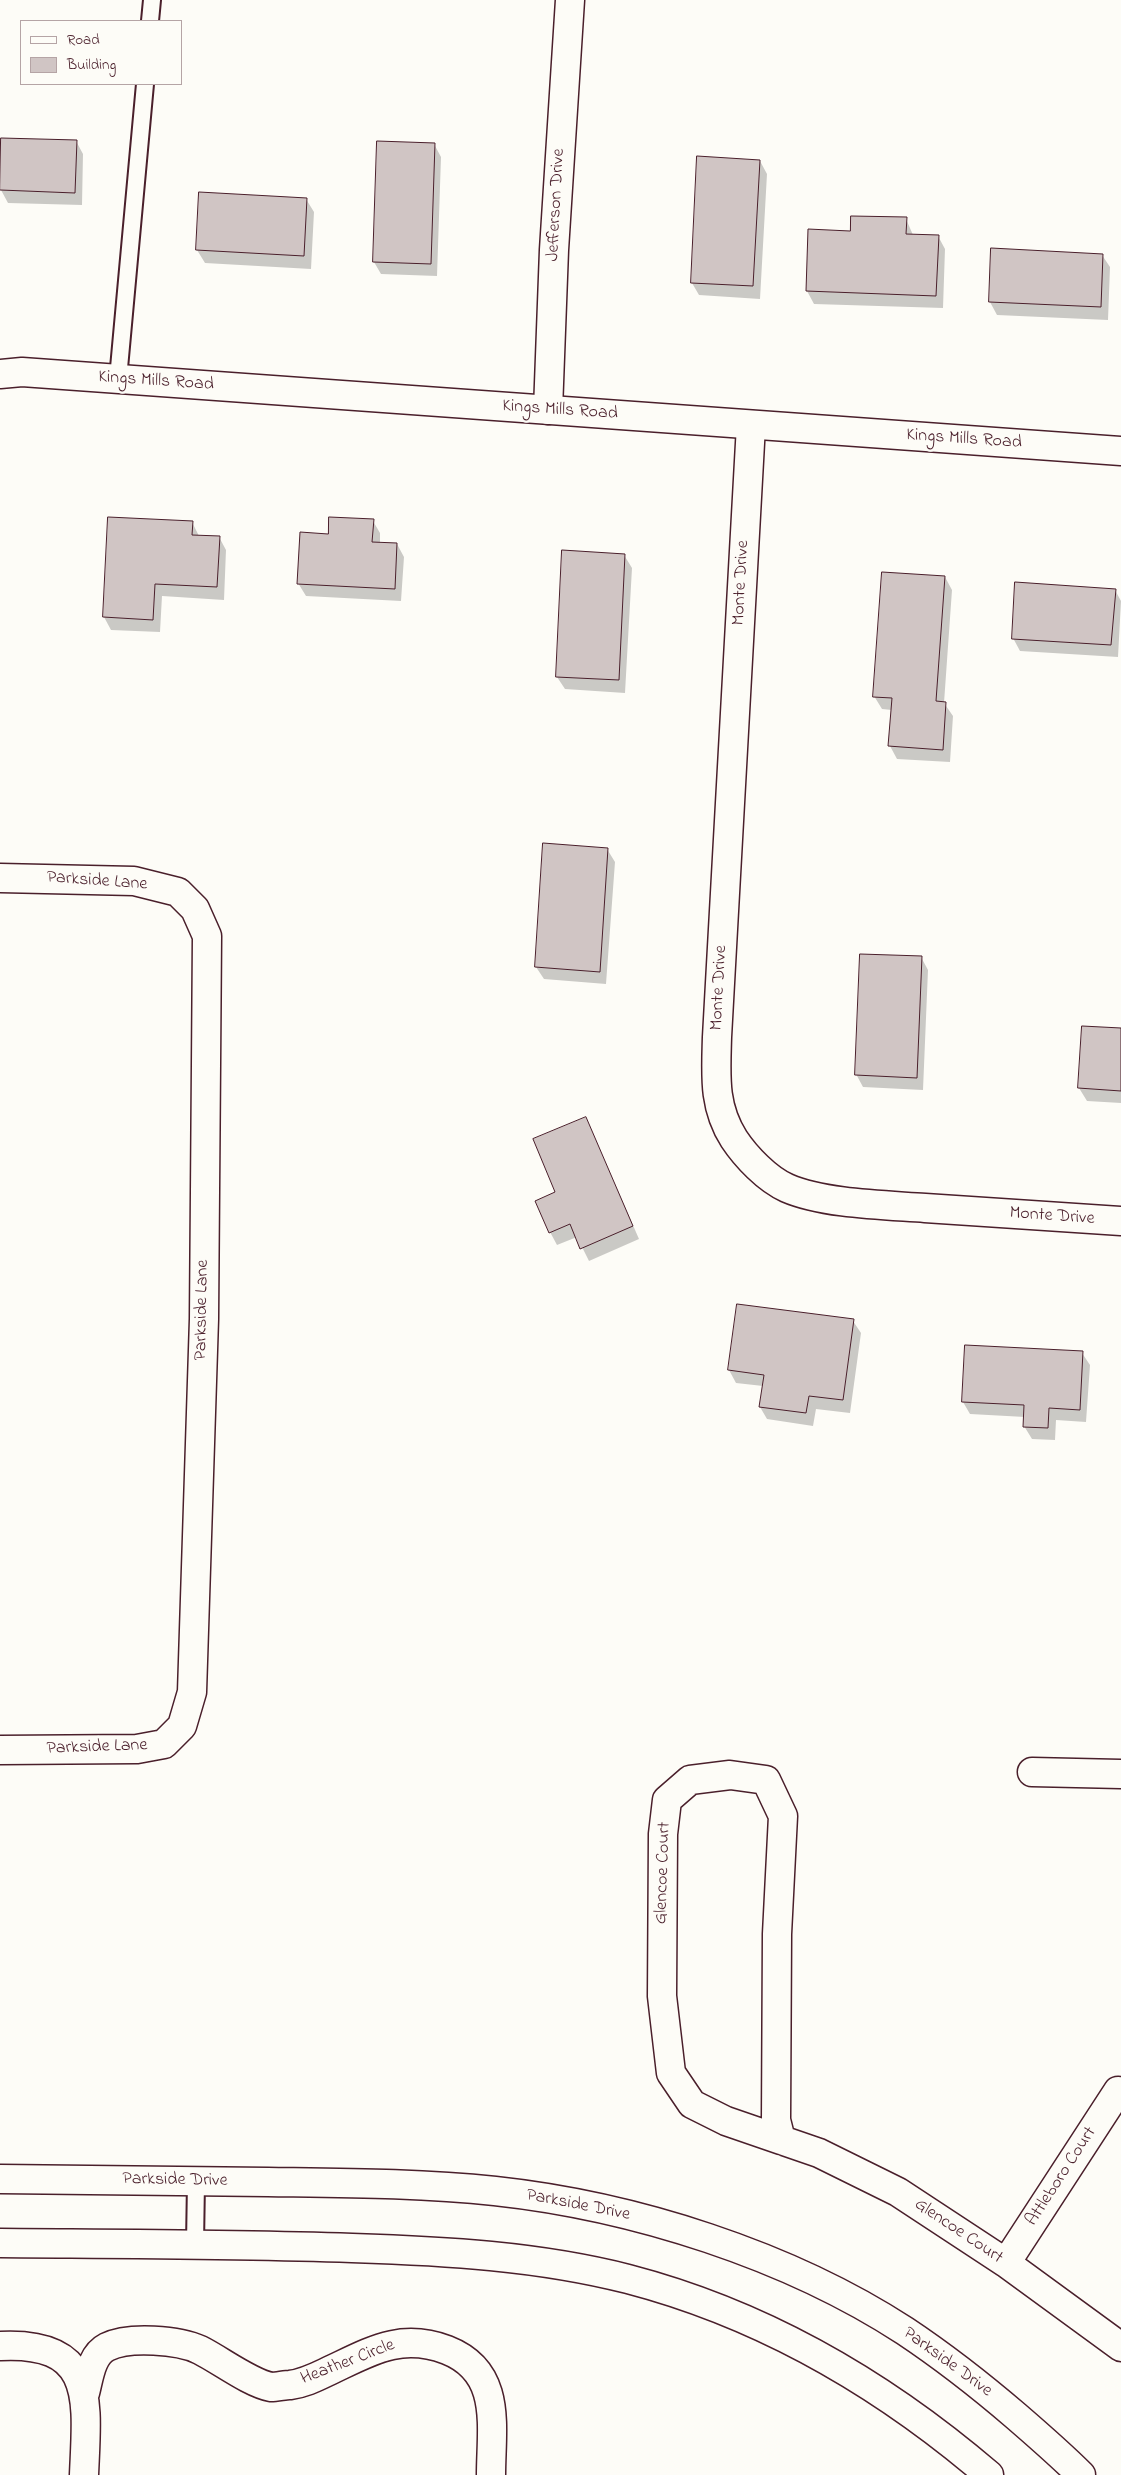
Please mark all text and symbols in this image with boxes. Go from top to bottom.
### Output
legend [20,20,182,85]
text: Road [67,29,100,51]
text: Building [67,54,116,76]
street label: Jefferson Drive [543,148,571,262]
street label: Kings Mills Road [98,367,214,397]
street label: Kings Mills Road [502,396,618,426]
street label: Kings Mills Road [906,425,1022,455]
street label: Monte Drive [729,540,755,626]
street label: Parkside Lane [46,868,148,896]
street label: Monte Drive [707,945,733,1031]
street label: Monte Drive [1009,1203,1095,1231]
street label: Parkside Lane [191,1259,215,1361]
street label: Parkside Lane [46,1735,148,1761]
street label: Glencoe Court [651,1822,677,1924]
street label: Attleboro Court [1022,2123,1102,2231]
street label: Parkside Drive [122,2169,228,2193]
street label: Parkside Drive [524,2185,632,2227]
street label: Glencoe Court [910,2194,1006,2270]
street label: Parkside Drive [898,2323,996,2403]
street label: Heather Circle [298,2335,398,2391]

